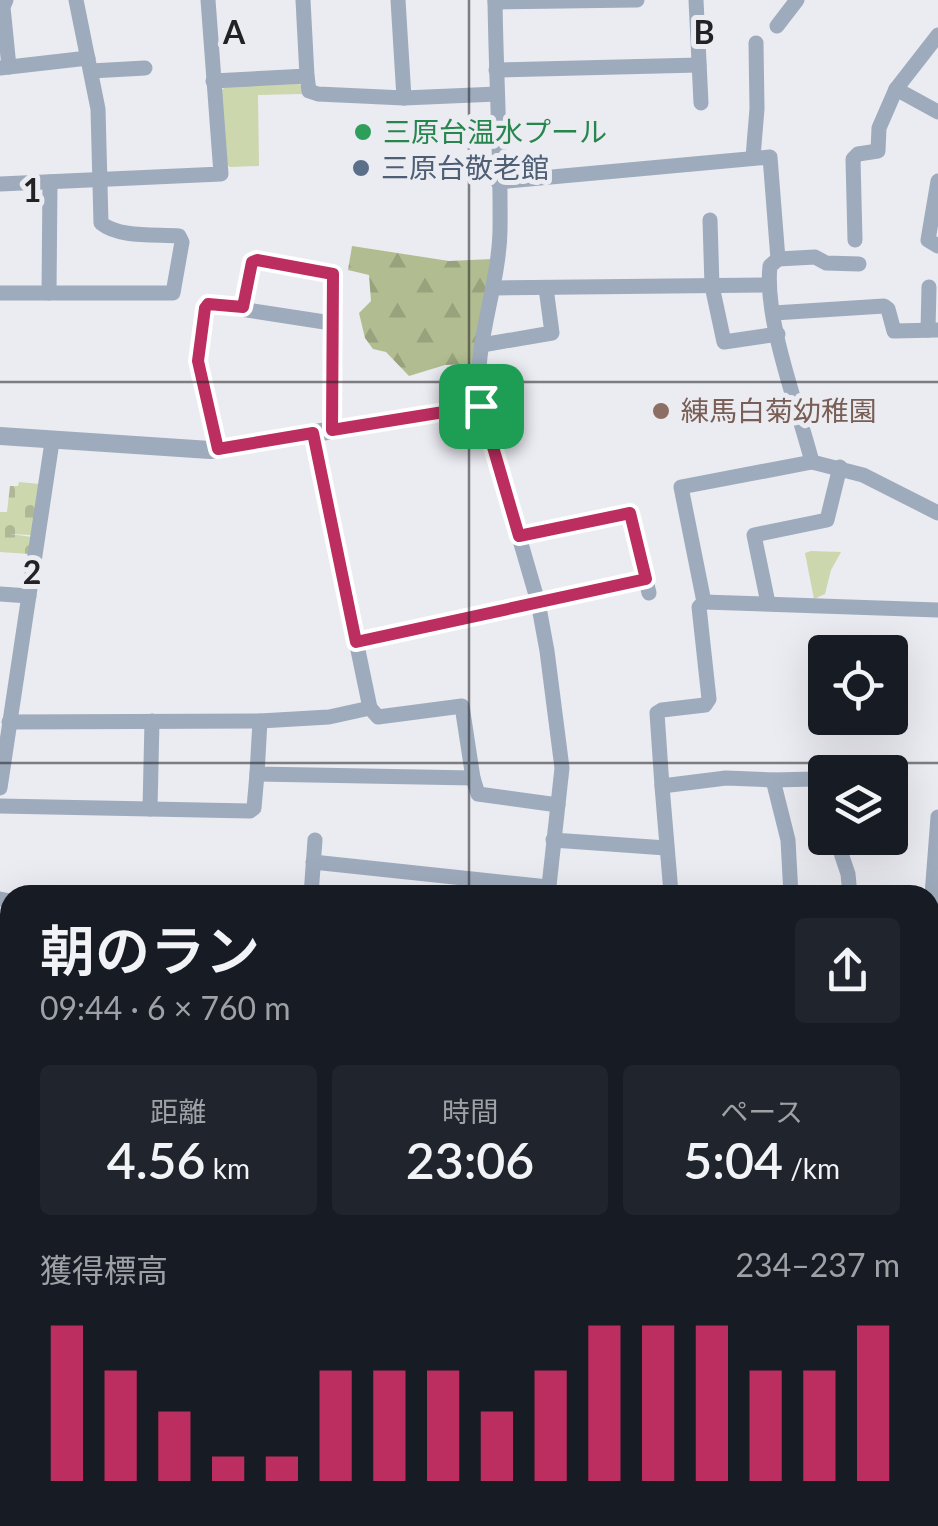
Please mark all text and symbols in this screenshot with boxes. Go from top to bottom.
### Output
text: A [222,12,246,51]
text: B [693,12,715,51]
place label: 三原台温水プール [383,114,607,148]
marker: 三原台温水プール [352,121,374,143]
place label: 三原台敬老館 [381,150,549,184]
marker: 三原台敬老館 [350,157,372,179]
text: 1 [23,170,41,209]
pin [439,364,524,449]
icon: arrive [454,379,509,434]
place label: 練馬白菊幼稚園 [681,393,877,427]
marker: 練馬白菊幼稚園 [650,400,672,422]
text: 2 [23,552,41,591]
map controls [808,635,908,855]
button: locate [808,635,908,735]
button: layers [808,755,908,855]
text: 朝のラン [40,917,260,983]
button: share [795,918,900,1023]
text: 09:44 · 6 × 760 m [40,988,291,1027]
text: 距離 [150,1094,206,1128]
text: 時間 [442,1094,498,1128]
text: ペース [720,1094,803,1128]
text: 4.56 [107,1130,206,1190]
text: 23:06 [406,1130,534,1190]
text: 5:04 [683,1130,783,1190]
text: km [206,1151,250,1185]
text: /km [783,1151,840,1185]
text: 234–237 m [736,1245,900,1284]
text: 獲得標高 [40,1250,168,1289]

